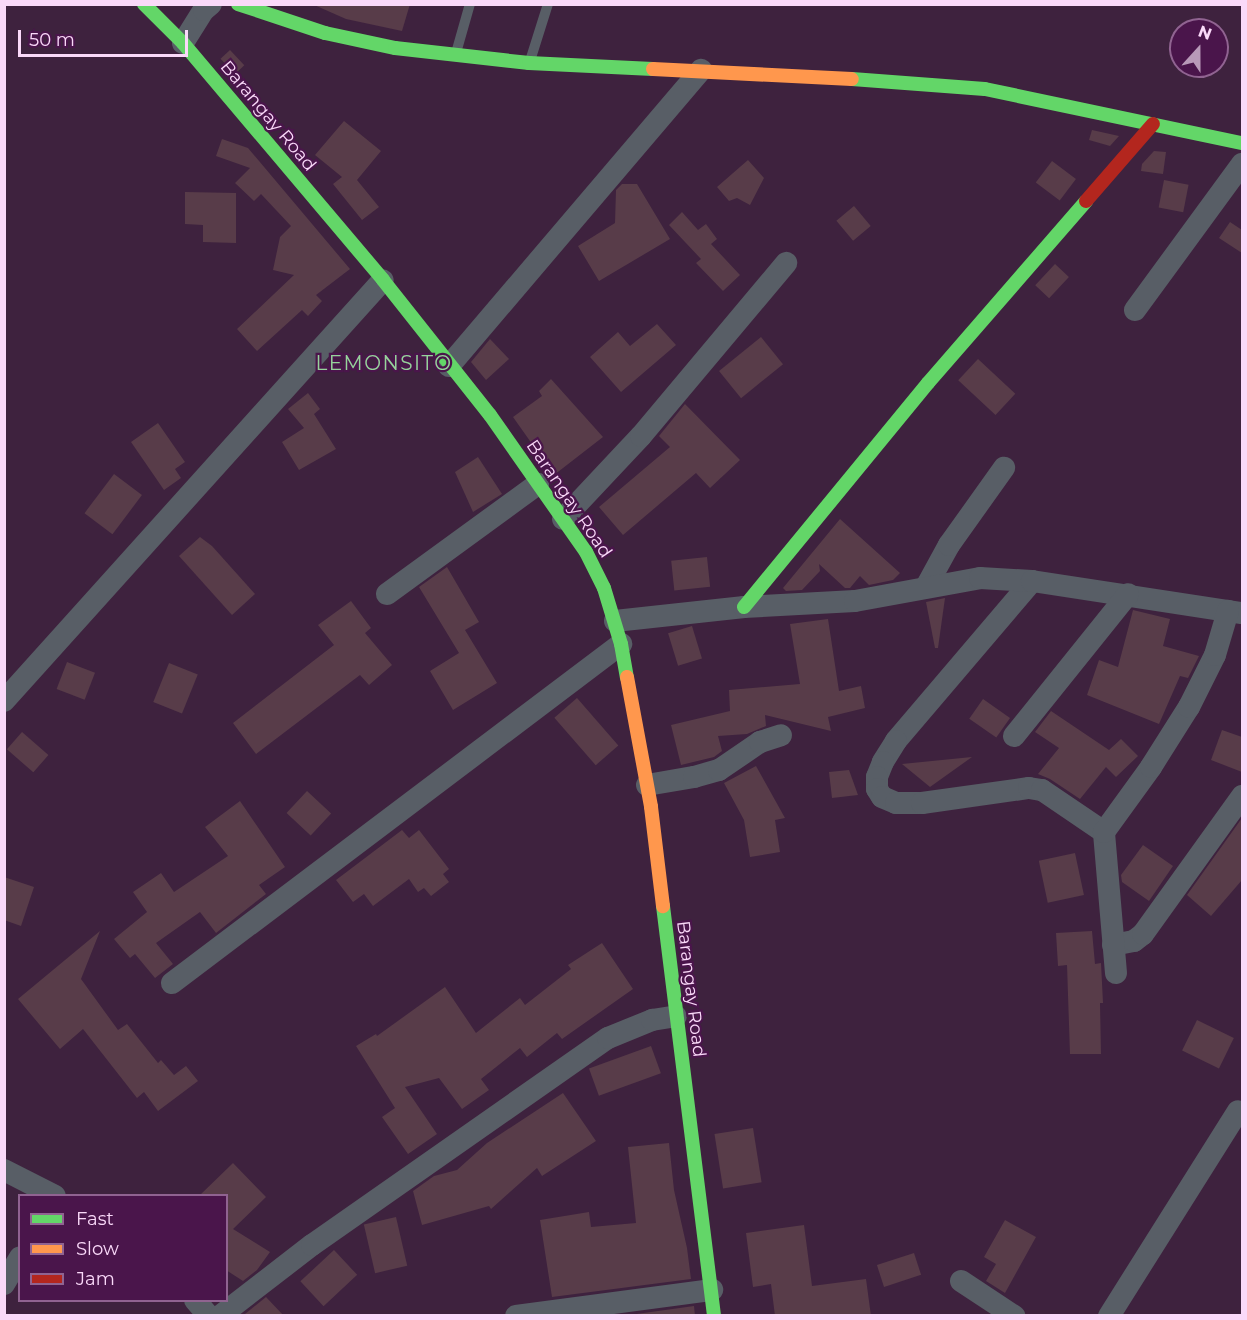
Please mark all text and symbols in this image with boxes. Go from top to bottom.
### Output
scale bar [21,18,190,56]
north arrow [1169,18,1229,78]
text: N [1195,21,1214,44]
text: 50 m [29,29,75,51]
street label: Barangay Road [216,56,320,176]
district label: LEMONSITO [315,351,453,375]
street label: Barangay Road [522,436,616,562]
street label: Barangay Road [672,919,710,1059]
legend [18,1194,228,1302]
text: Fast [76,1208,114,1230]
text: Slow [76,1238,119,1260]
text: Jam [76,1268,115,1290]

